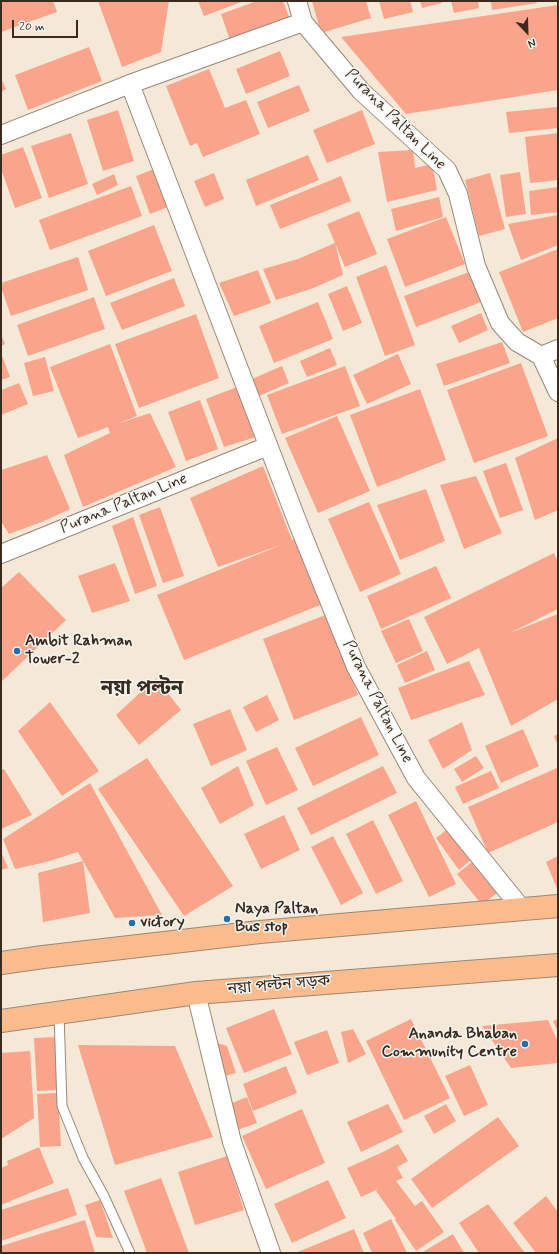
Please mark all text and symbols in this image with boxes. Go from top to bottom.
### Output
scale bar [14,12,80,38]
north arrow [507,12,547,52]
text: 20 m [19,19,45,35]
text: N [526,35,538,51]
street label: Purana Paltan Line [340,65,450,175]
street label: Purana Paltan Line [58,470,190,538]
place label: Ambit Rahman Tower-2 [25,632,132,670]
street label: Purana Paltan Line [338,637,416,767]
marker: Ambit Rahman Tower-2 [12,646,22,656]
district label: নয়া পল্টন [101,678,183,702]
place label: Naya Paltan Bus stop [235,900,318,938]
place label: victory [140,913,185,933]
marker: Naya Paltan Bus stop [222,914,232,924]
marker: victory [127,918,137,928]
street label: নয়া পল্টন সড়ক [227,972,331,1000]
place label: Ananda Bhaban Community Centre [382,1025,517,1063]
marker: Ananda Bhaban Community Centre [520,1039,530,1049]

